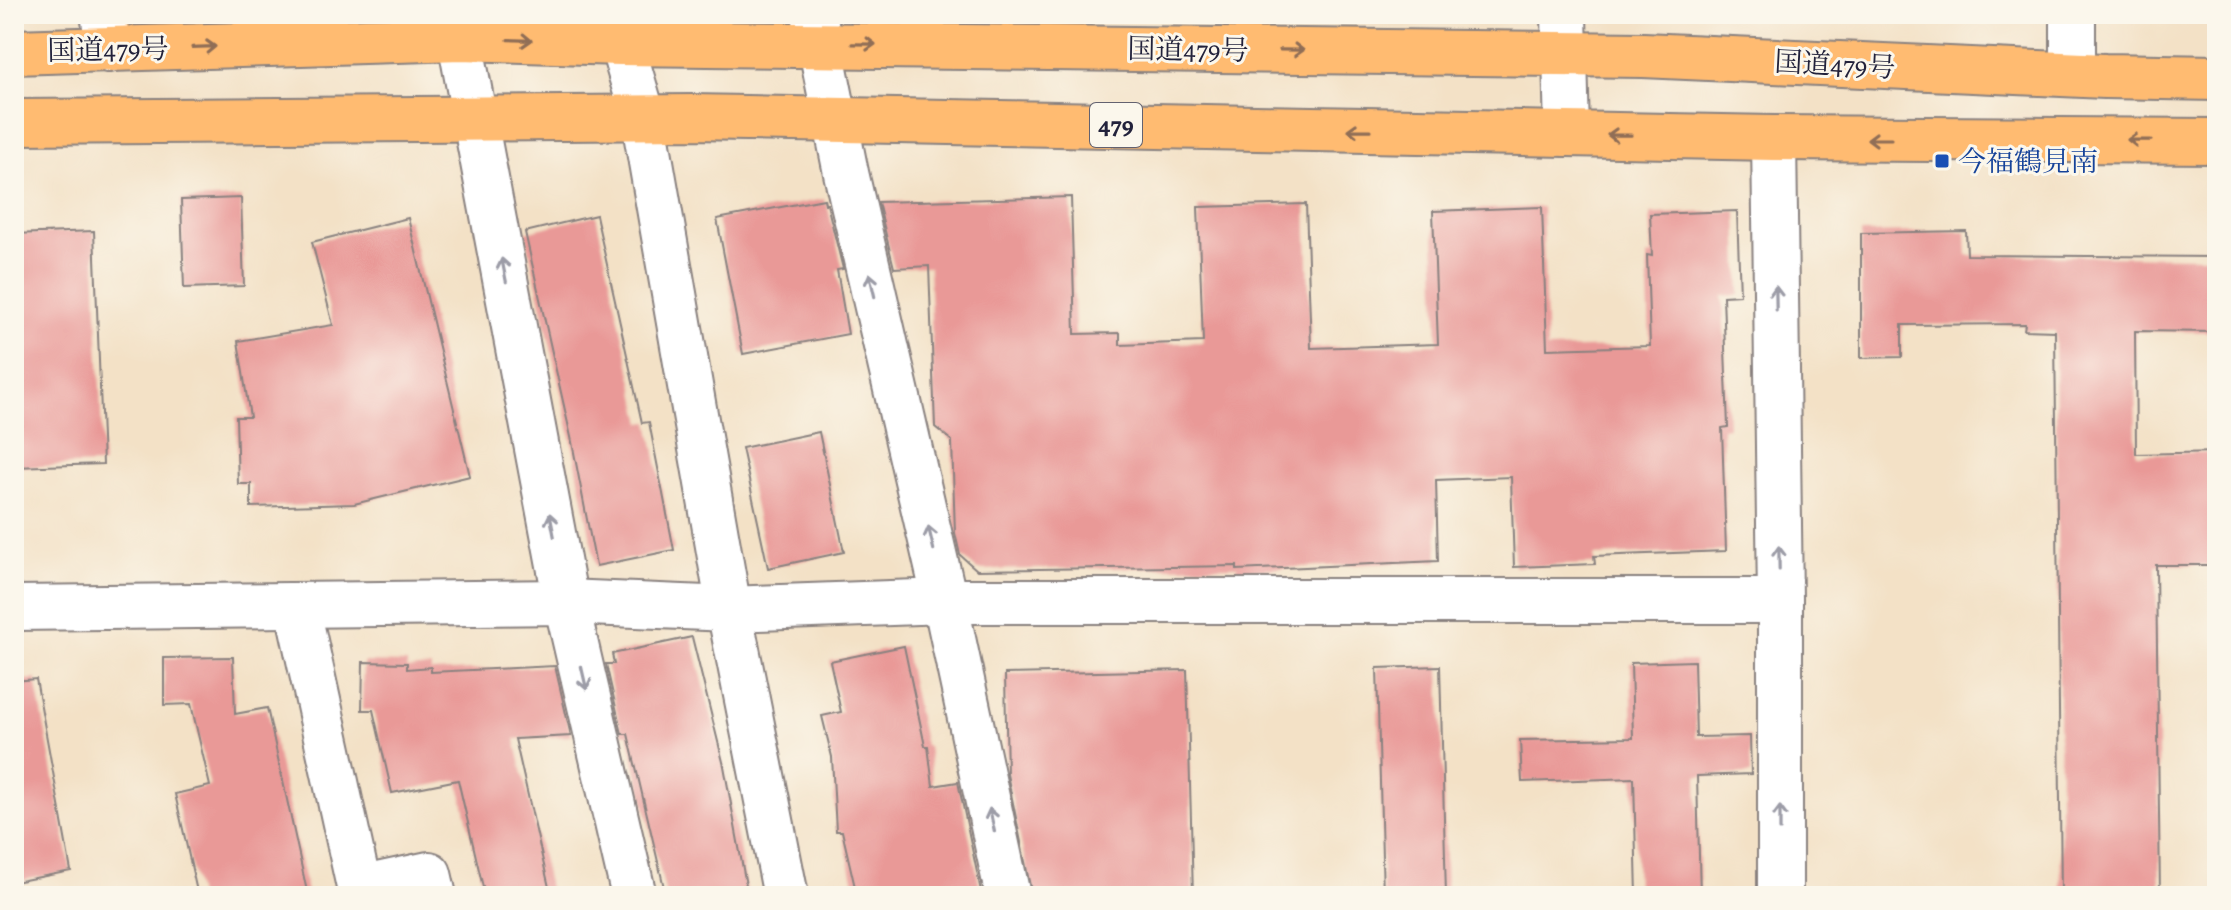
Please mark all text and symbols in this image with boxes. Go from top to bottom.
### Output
street label: 国道479号 [47,30,169,70]
street label: 国道479号 [1127,30,1249,70]
one-way arrow [506,32,533,47]
one-way arrow [850,37,877,52]
one-way arrow [190,39,217,54]
one-way arrow [1278,42,1305,58]
street label: 国道479号 [1773,43,1896,87]
road number: 479 [1090,103,1142,147]
one-way arrow [1346,122,1373,137]
one-way arrow [1606,127,1633,143]
one-way arrow [1866,131,1893,147]
one-way arrow [2126,132,2153,148]
place label: 今福鶴見南 [1958,143,2098,181]
marker: 今福鶴見南 [1933,152,1951,170]
one-way arrow [496,257,511,283]
one-way arrow [864,273,879,298]
one-way arrow [1769,285,1784,312]
one-way arrow [544,513,559,538]
one-way arrow [922,526,937,552]
one-way arrow [1772,545,1787,572]
one-way arrow [577,665,592,690]
one-way arrow [1772,805,1788,832]
one-way arrow [984,807,999,833]

